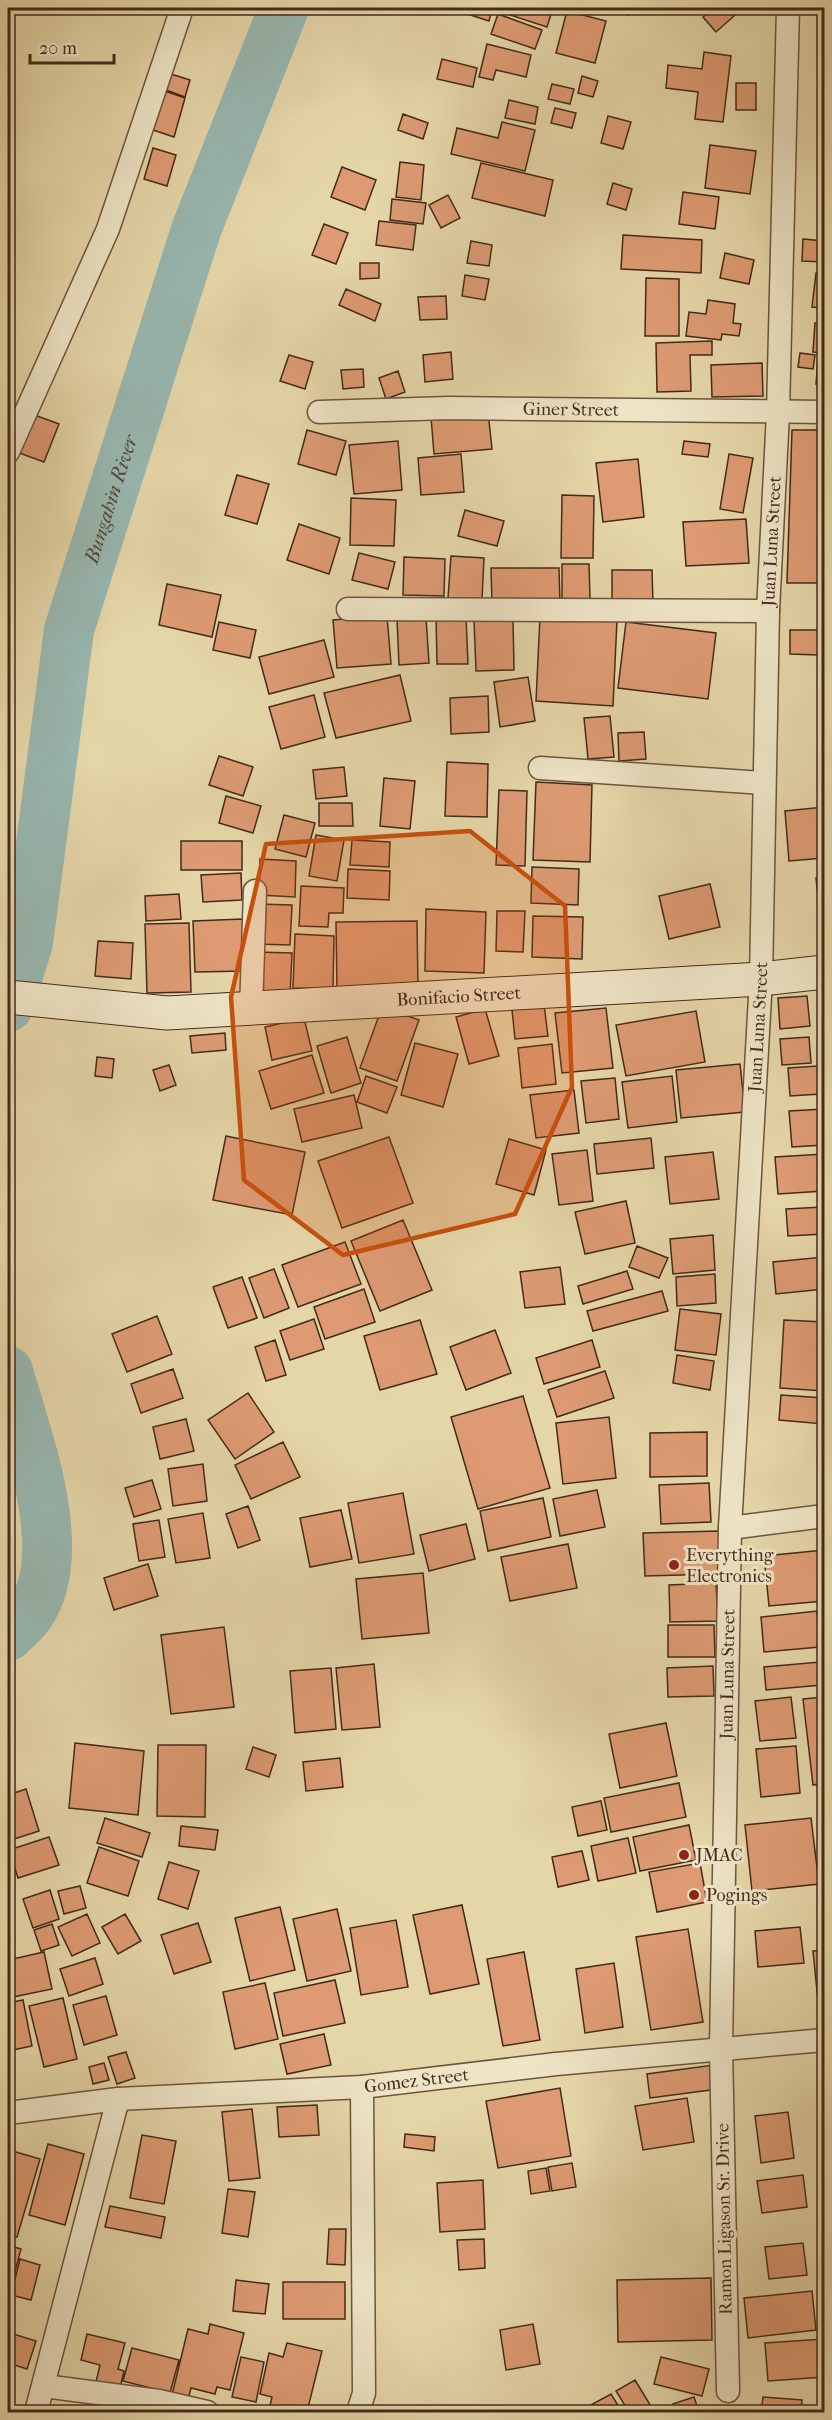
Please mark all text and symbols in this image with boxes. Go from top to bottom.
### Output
scale bar [30,27,114,65]
text: 20 m [39,38,77,59]
street label: Giner Street [523,399,620,421]
water label: Bungahin River [80,430,143,567]
street label: Juan Luna Street [758,475,786,609]
street label: Juan Luna Street [745,961,772,1095]
street label: Bonifacio Street [396,983,522,1011]
place label: Everything Electronics [686,1545,774,1587]
marker: Everything Electronics [667,1558,681,1572]
street label: Juan Luna Street [716,1608,740,1742]
place label: JMAC [694,1845,743,1866]
marker: JMAC [677,1848,691,1862]
place label: Pogings [706,1885,768,1906]
marker: Pogings [687,1888,701,1902]
street label: Gomez Street [363,2064,470,2098]
street label: Ramon Ligason Sr. Drive [712,2123,737,2315]

